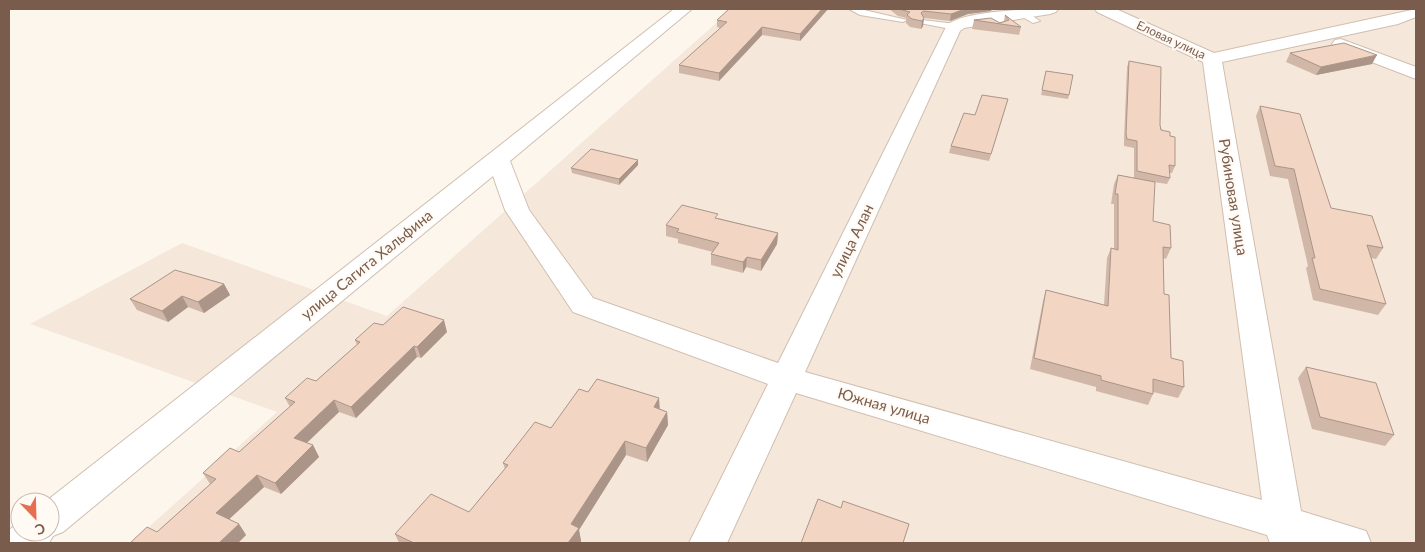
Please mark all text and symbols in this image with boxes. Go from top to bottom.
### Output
street label: Еловая улица [1134,17,1208,62]
street label: Рубиновая улица [1216,137,1252,257]
street label: улица Алан [826,201,877,280]
street label: улица Сагита Хальфина [297,206,436,323]
street label: Южная улица [836,383,933,427]
north arrow [10,492,60,542]
text: С [32,520,48,539]

